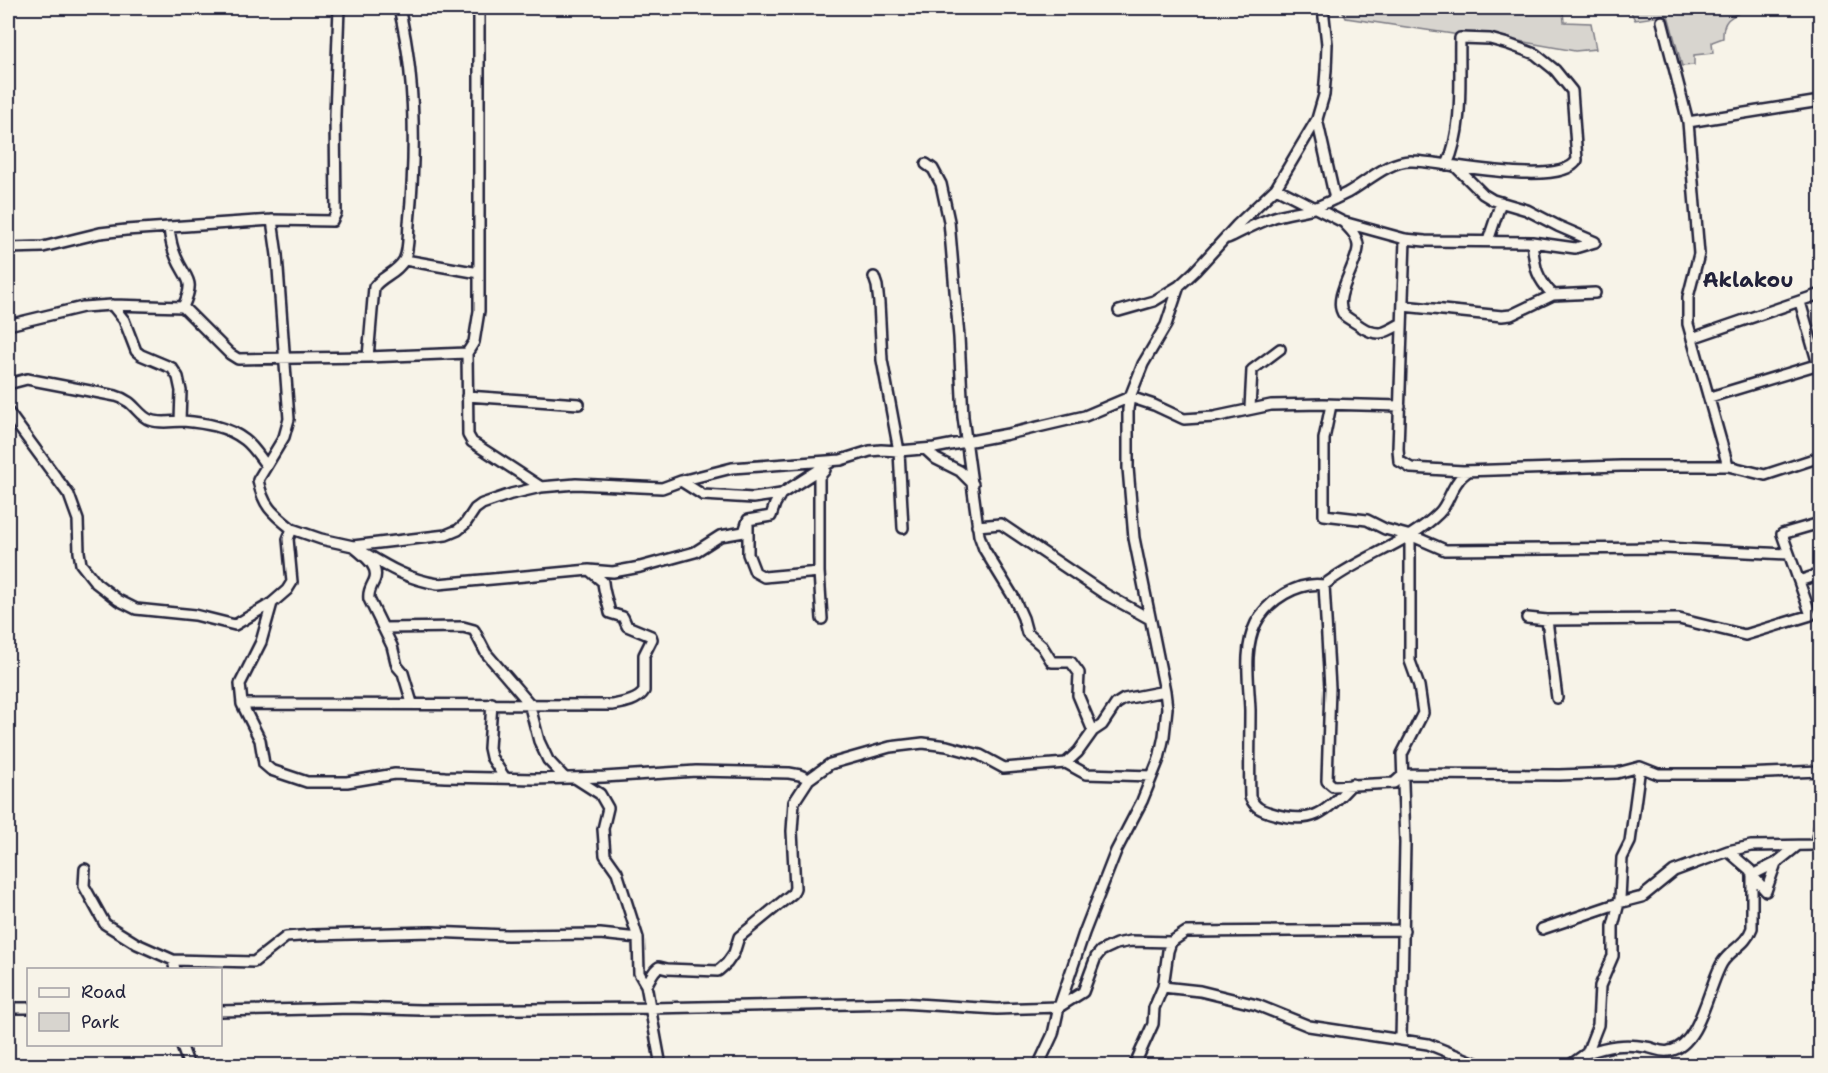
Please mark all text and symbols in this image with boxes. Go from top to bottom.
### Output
district label: Aklakou [1703,266,1793,294]
legend [27,968,222,1046]
text: Road [81,980,126,1004]
text: Park [81,1010,120,1034]

